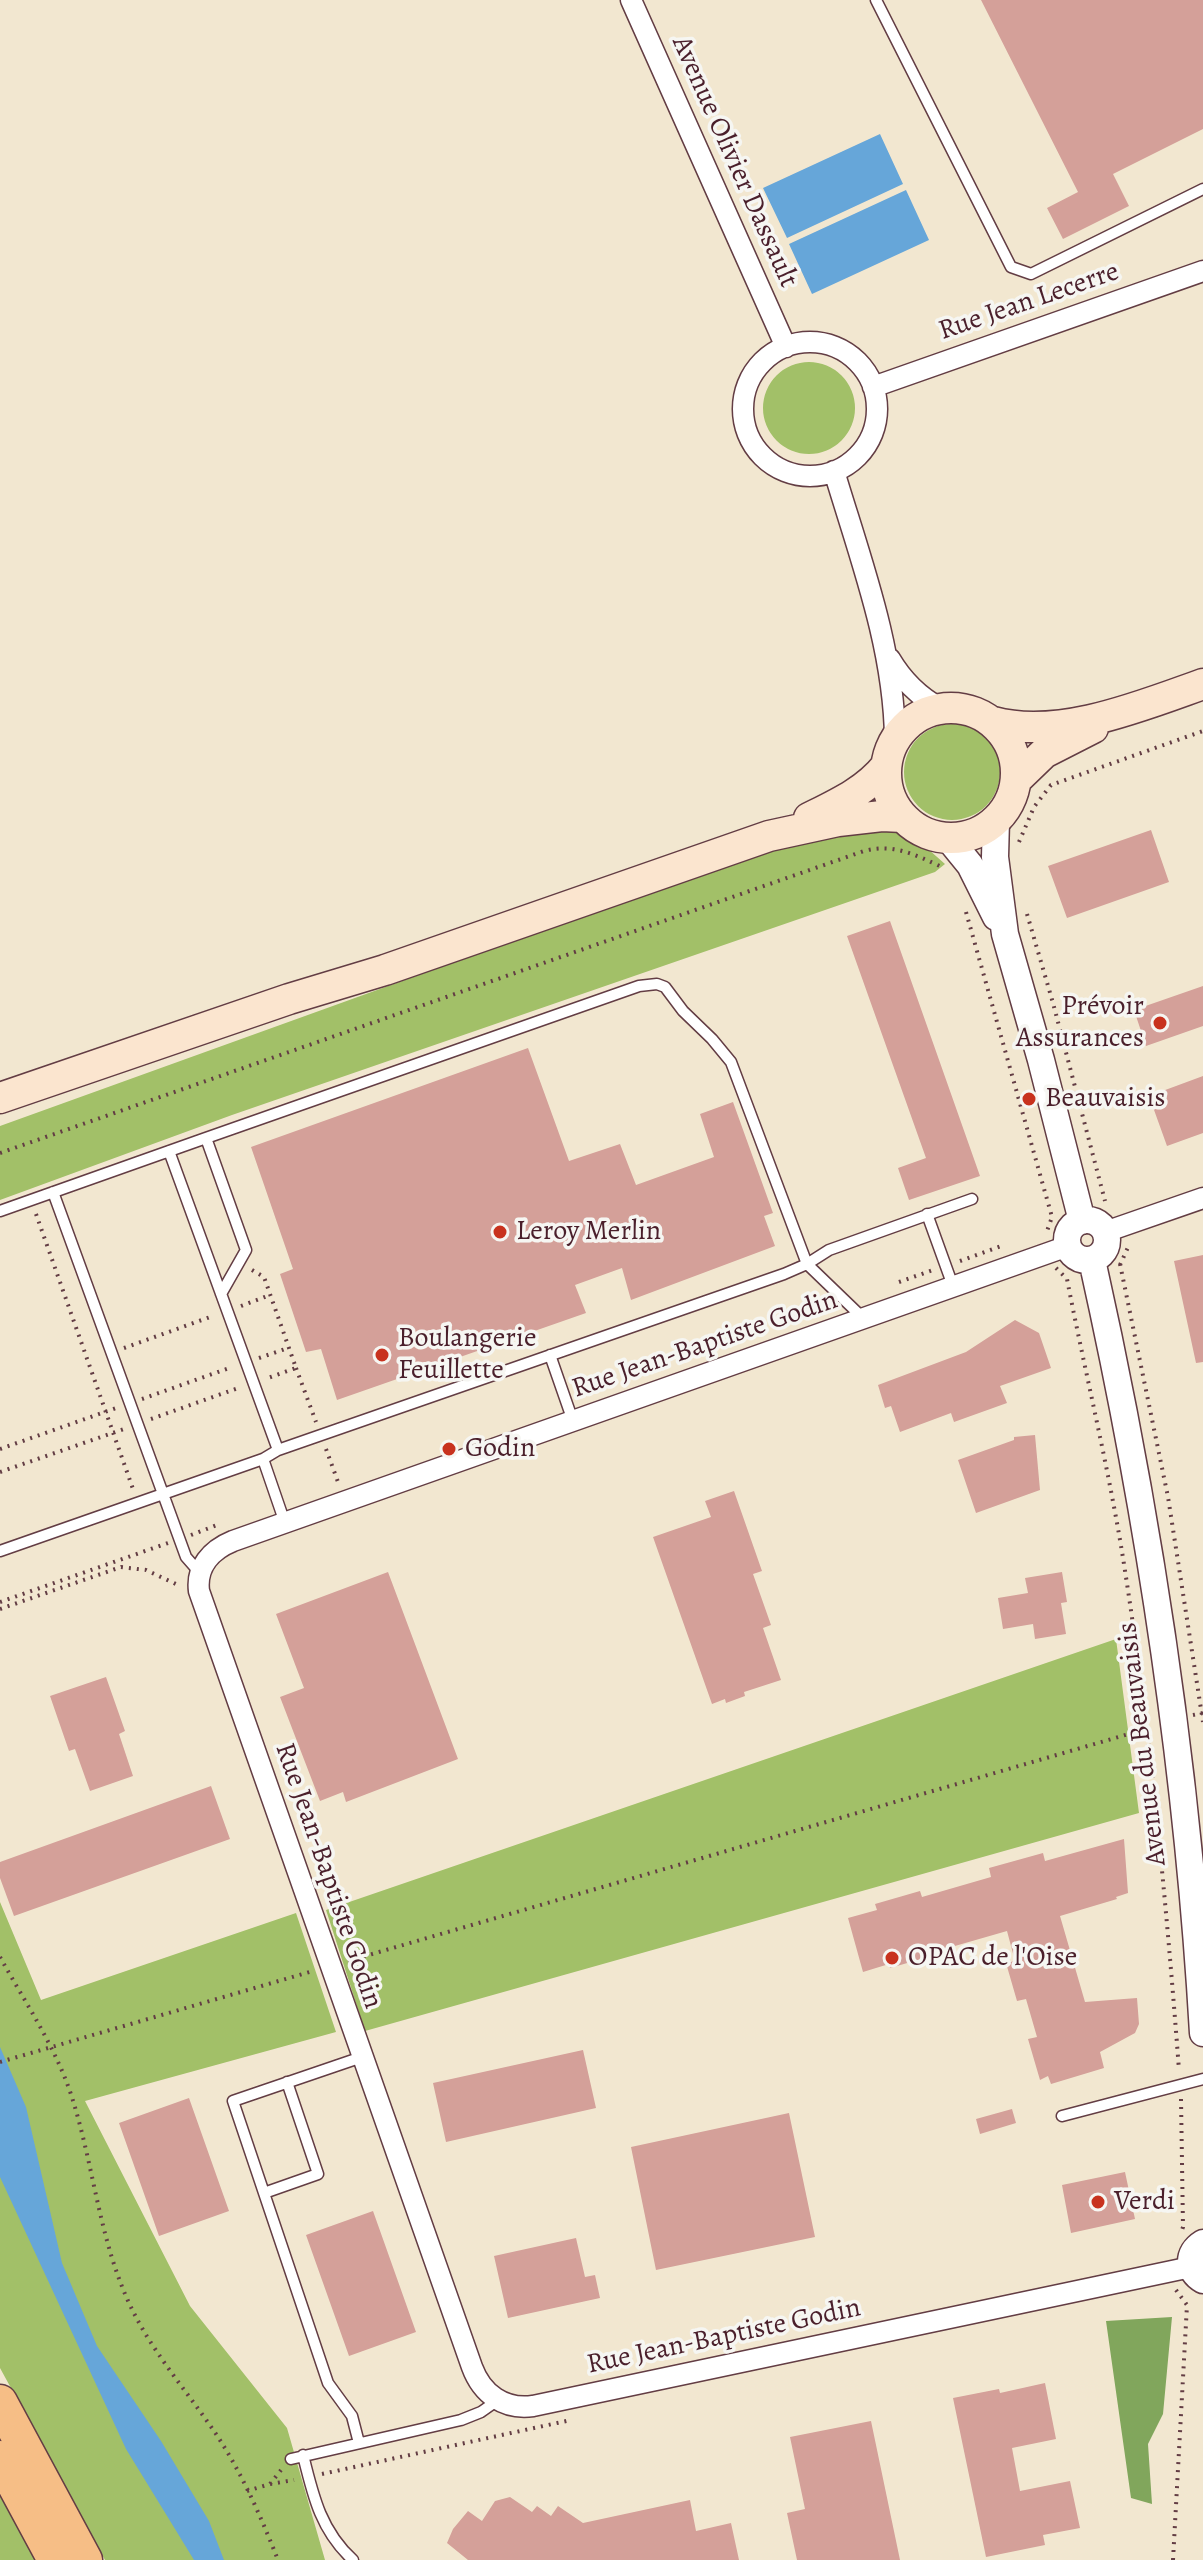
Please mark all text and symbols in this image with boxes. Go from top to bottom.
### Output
street label: Avenue Olivier Dassault [663,31,805,293]
street label: Rue Jean Lecerre [934,255,1124,349]
place label: Prévoir Assurances [1016,990,1144,1056]
marker: Prévoir Assurances [1151,1014,1169,1032]
place label: Beauvaisis [1045,1082,1166,1116]
marker: Beauvaisis [1020,1090,1038,1108]
place label: Leroy Merlin [516,1215,661,1249]
marker: Leroy Merlin [491,1223,509,1241]
street label: Rue Jean-Baptiste Godin [568,1284,842,1406]
place label: Boulangerie Feuillette [398,1322,536,1388]
marker: Boulangerie Feuillette [373,1346,391,1364]
place label: Godin [465,1432,535,1466]
marker: Godin [440,1440,458,1458]
street label: Avenue du Beauvaisis [1111,1620,1175,1868]
street label: Rue Jean-Baptiste Godin [267,1739,389,2013]
place label: OPAC de l'Oise [908,1941,1077,1975]
marker: OPAC de l'Oise [883,1949,901,1967]
place label: Verdi [1114,2185,1175,2219]
marker: Verdi [1089,2193,1107,2211]
street label: Rue Jean-Baptiste Godin [584,2292,864,2382]

